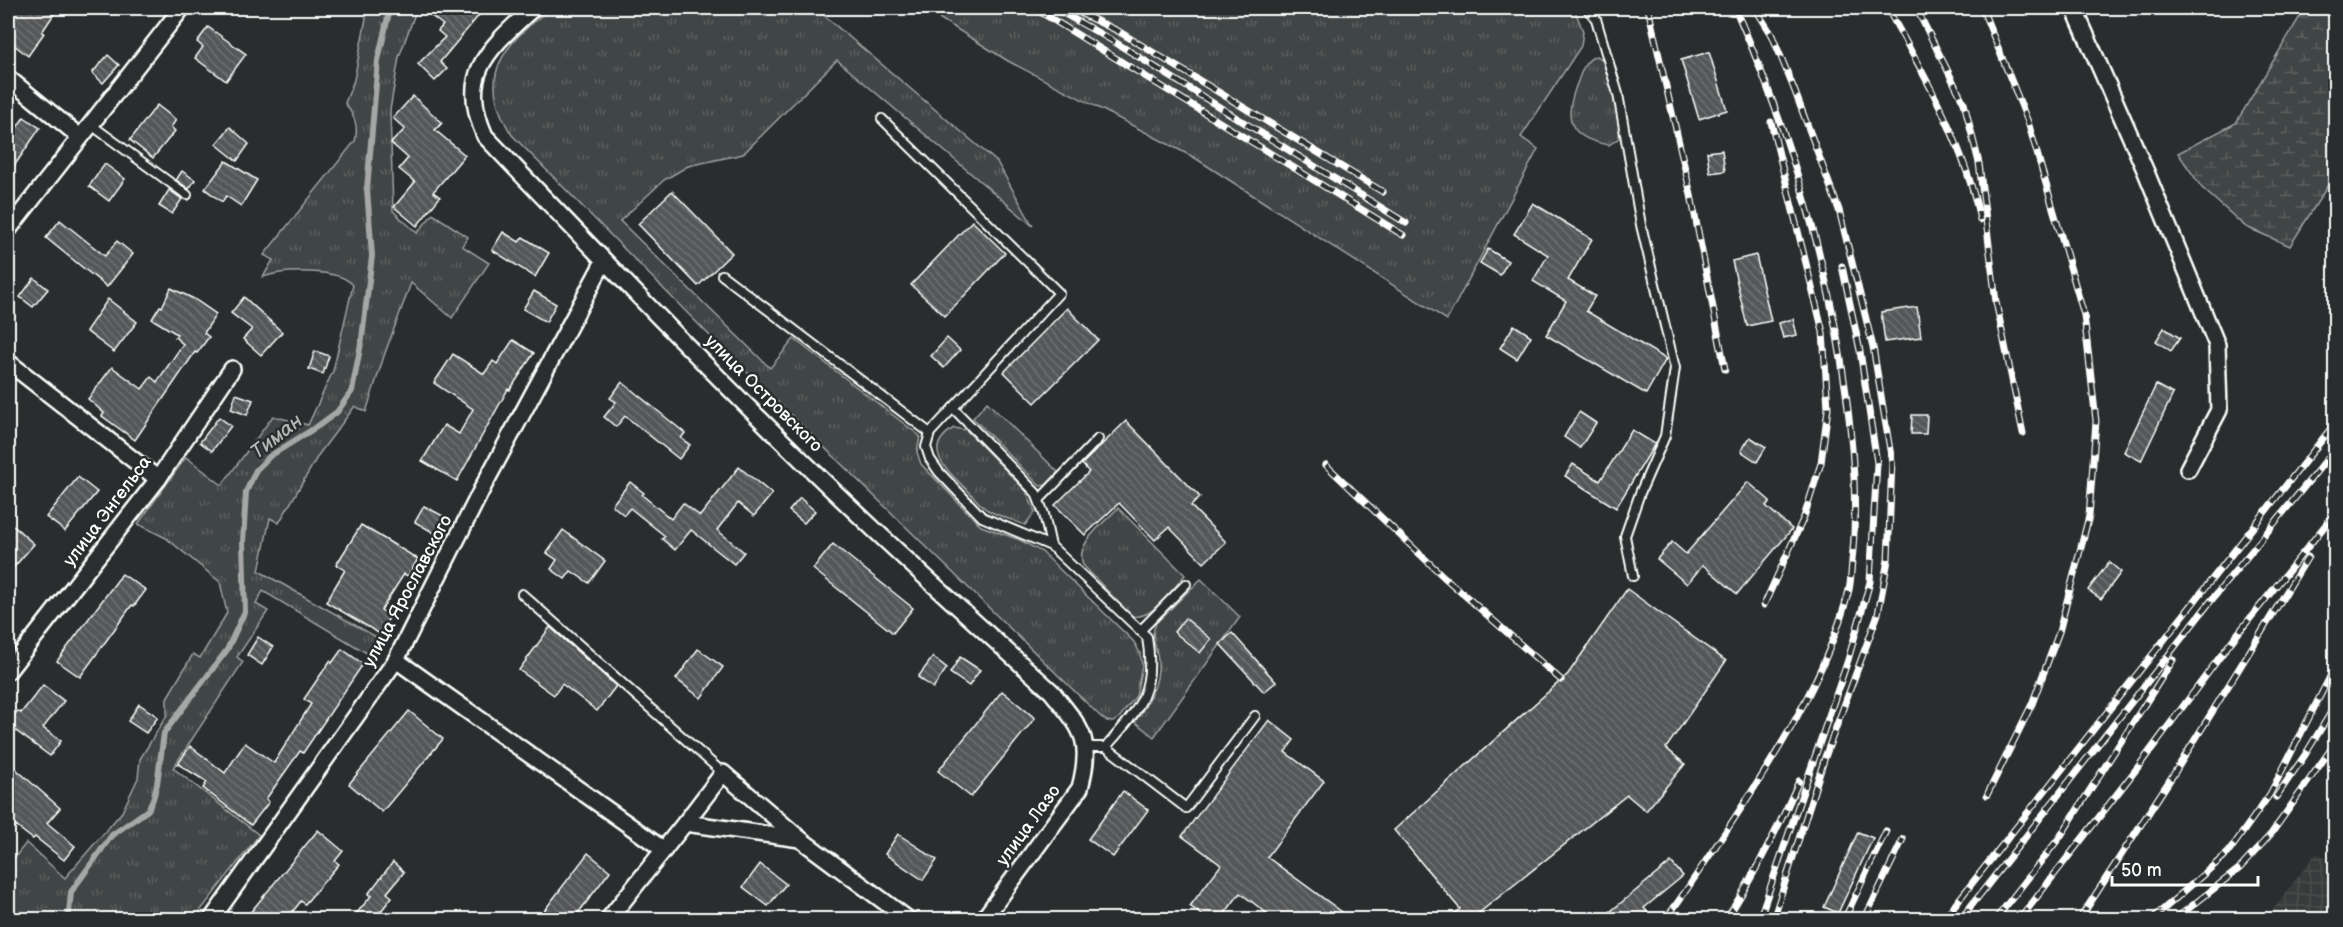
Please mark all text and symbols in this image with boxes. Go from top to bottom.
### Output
street label: улица Островского [701,330,827,456]
water label: Тиман [246,409,307,464]
street label: улица Энгельса [59,452,156,571]
street label: улица Ярославского [358,512,456,671]
street label: улица Лазо [992,781,1065,870]
scale bar [2112,849,2258,887]
text: 50 m [2121,860,2162,881]

